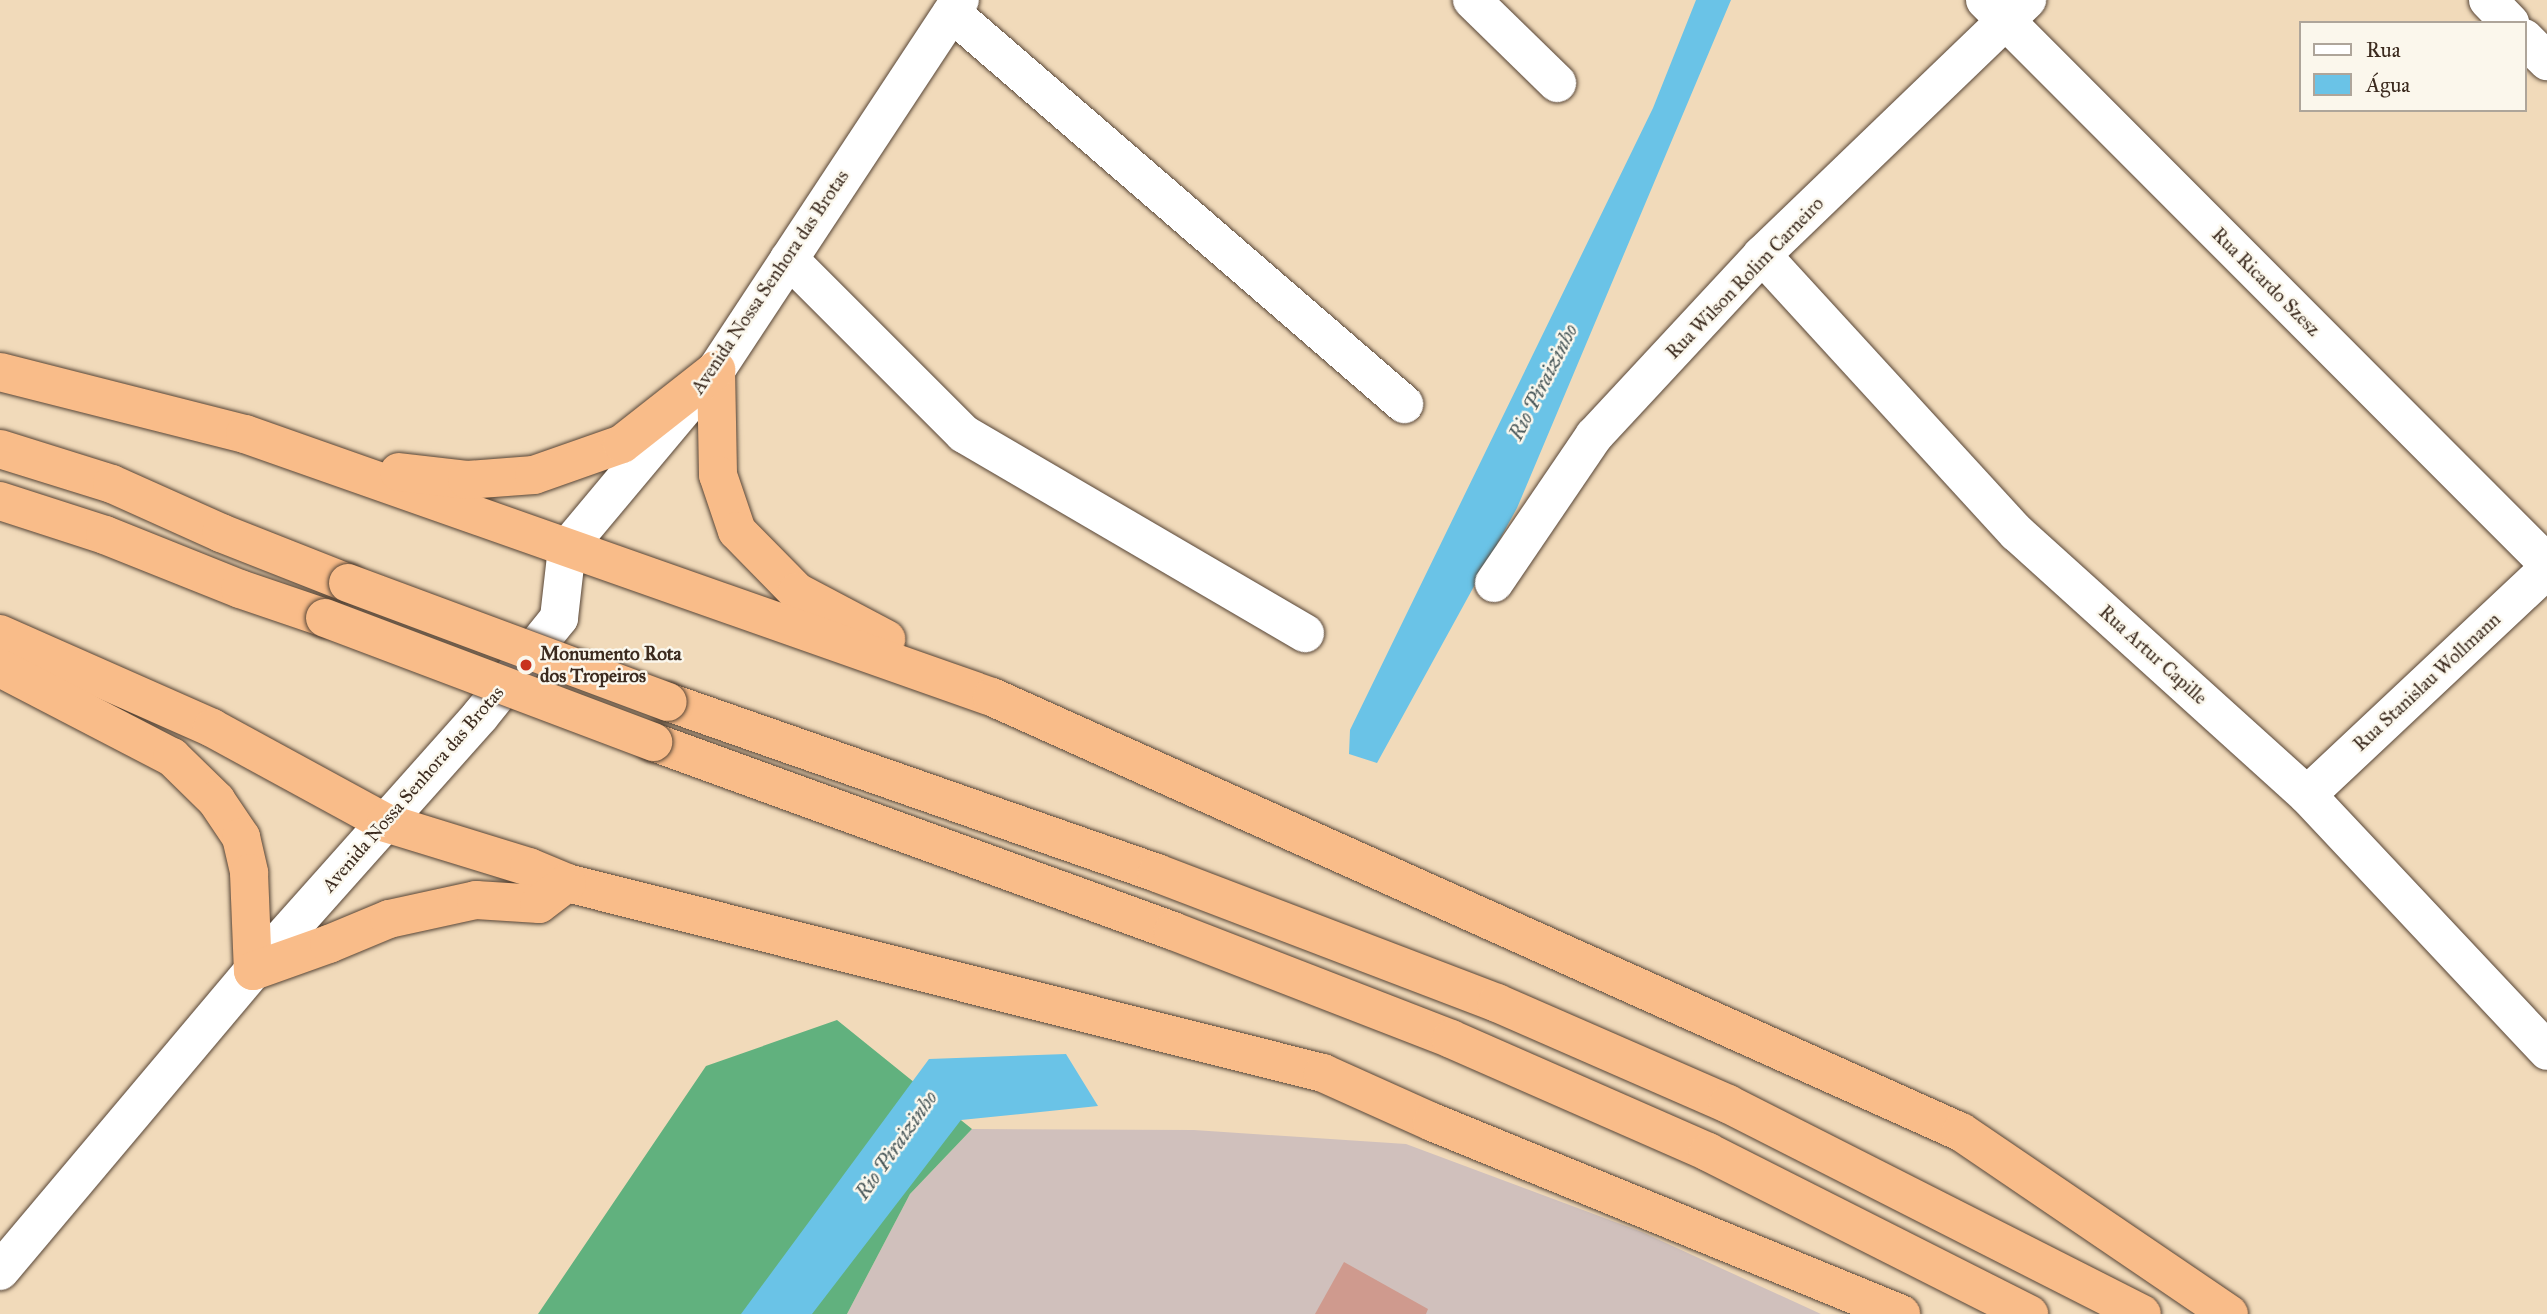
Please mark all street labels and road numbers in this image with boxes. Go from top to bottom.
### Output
street label: Avenida Nossa Senhora das Brotas [686,166,854,398]
street label: Rua Wilson Rolim Carneiro [1662,192,1828,364]
street label: Rua Ricardo Szesz [2207,223,2325,341]
street label: Rua Artur Capille [2094,601,2212,709]
street label: Rua Stanislau Wollmann [2349,608,2505,756]
street label: Avenida Nossa Senhora das Brotas [317,681,509,897]

